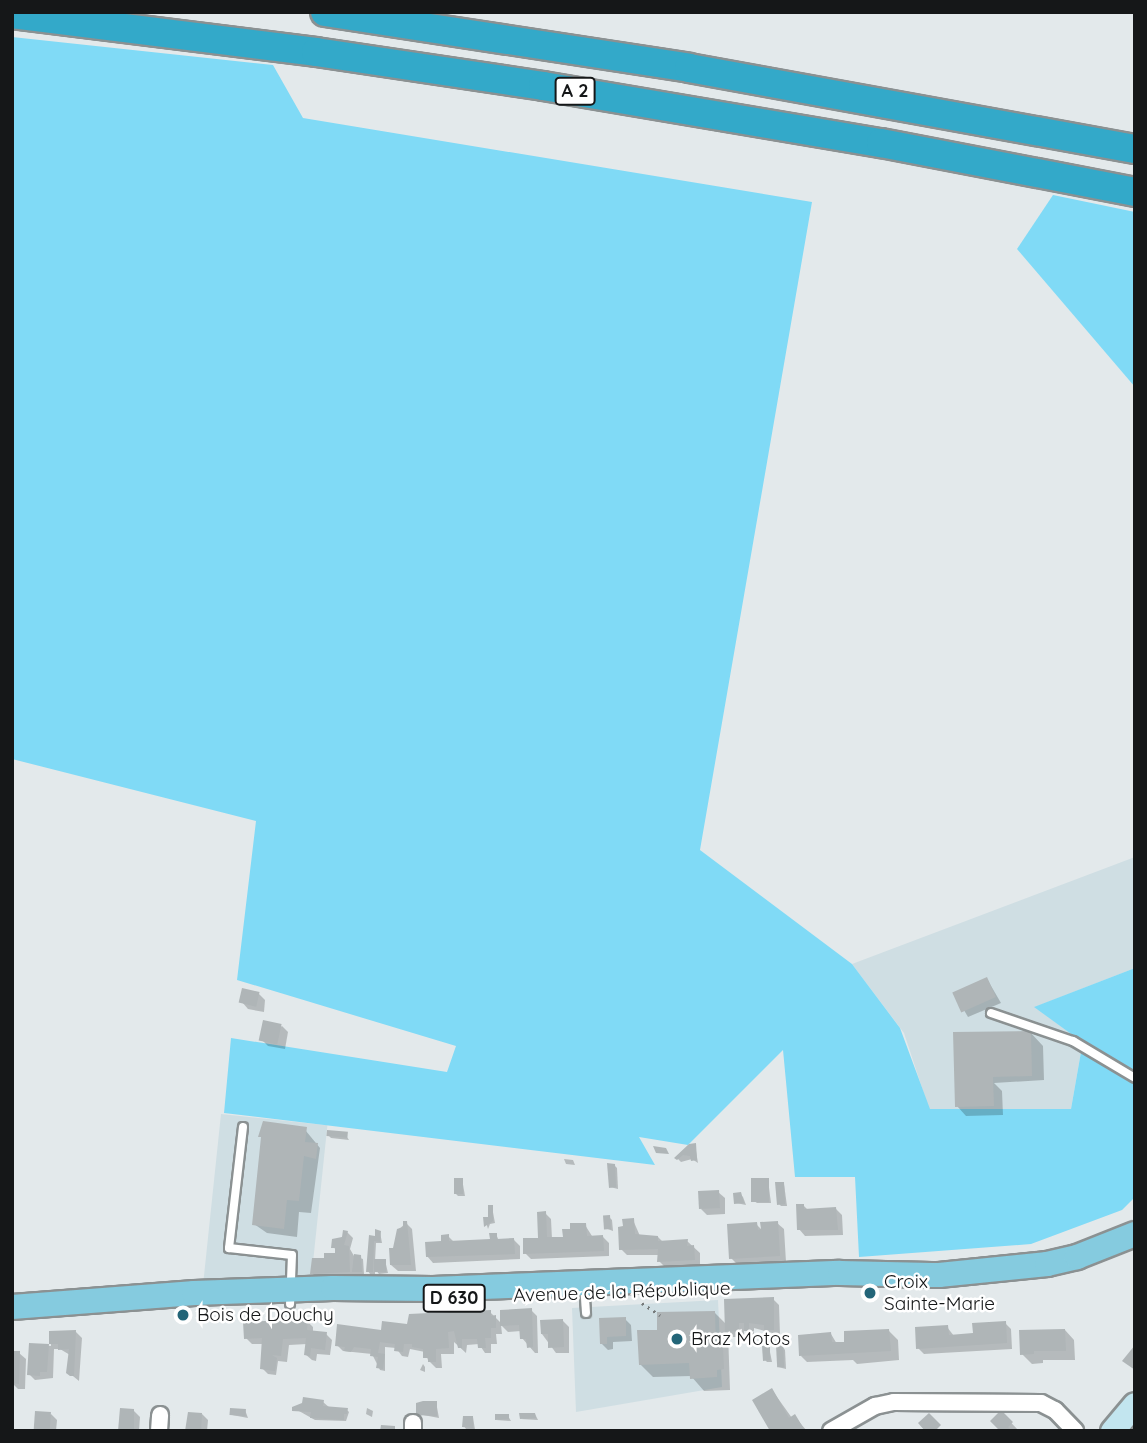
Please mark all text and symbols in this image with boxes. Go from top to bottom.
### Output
road number: A 2 [554,76,596,106]
place label: Croix Sainte-Marie [884,1271,995,1315]
street label: Avenue de la République [513,1277,731,1307]
road number: D 630 [422,1283,486,1312]
marker: Croix Sainte-Marie [862,1285,878,1301]
place label: Bois de Douchy [197,1304,334,1326]
marker: Bois de Douchy [175,1307,191,1323]
place label: Braz Motos [691,1328,790,1350]
marker: Braz Motos [669,1331,685,1347]

